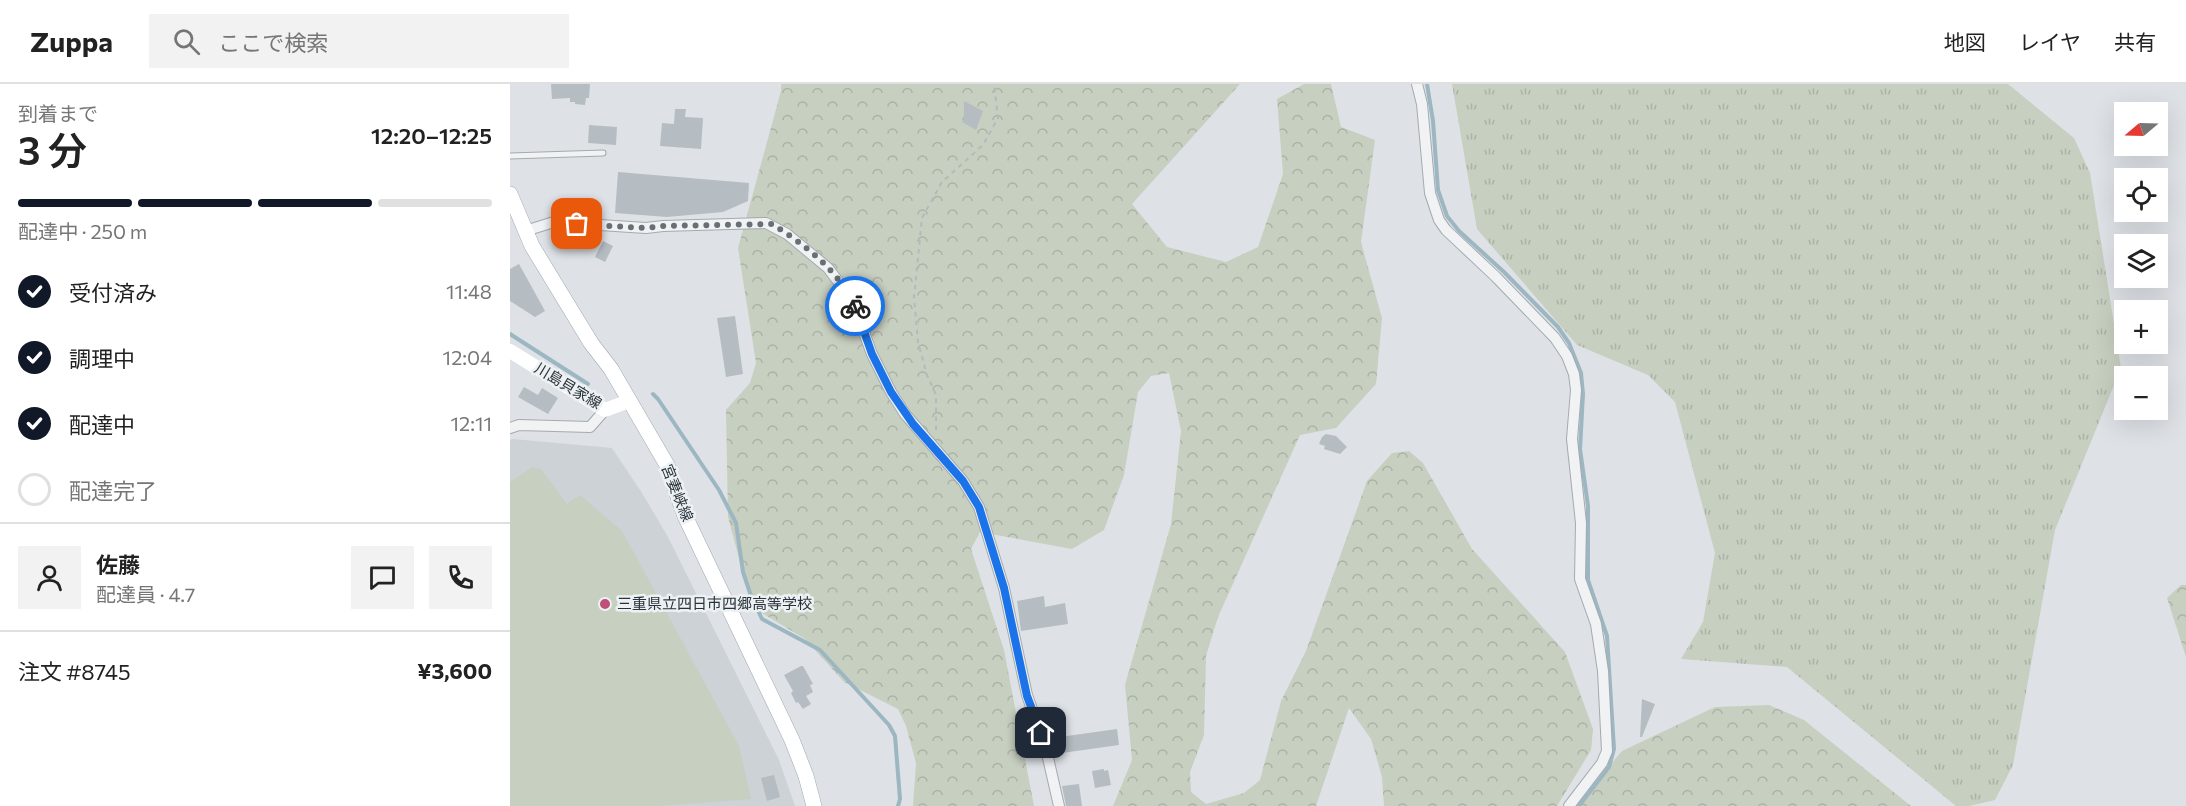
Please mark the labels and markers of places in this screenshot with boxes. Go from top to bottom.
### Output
pin [551,198,602,249]
place label: 三重県立四日市四郷高等学校 [617,594,812,612]
marker: 三重県立四日市四郷高等学校 [598,597,612,611]
pin [1015,707,1066,758]

